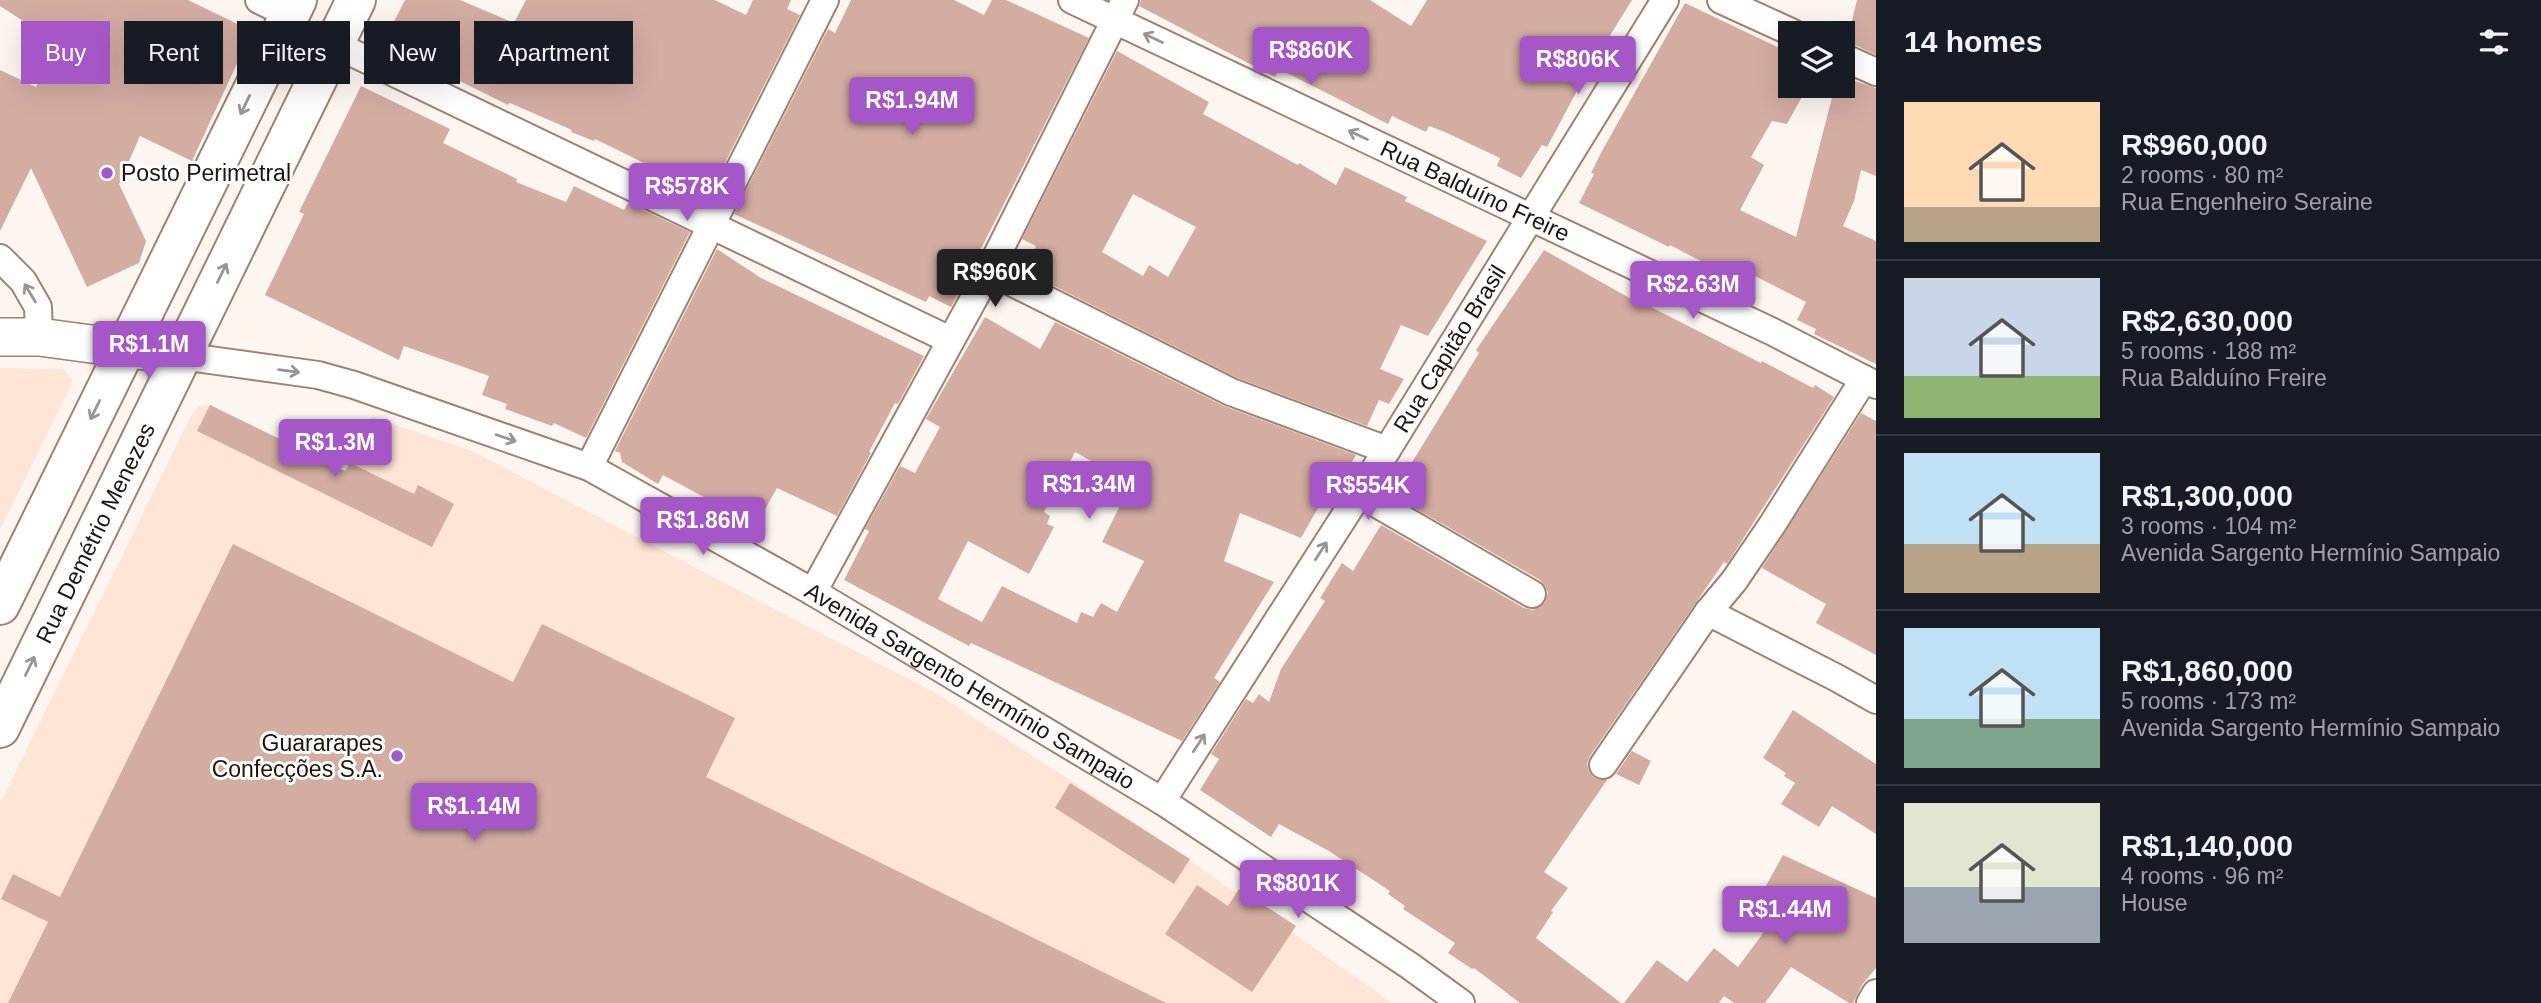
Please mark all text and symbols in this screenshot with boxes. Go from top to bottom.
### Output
chip: Buy [21,21,110,84]
chip: Rent [124,21,223,84]
chip: Filters [237,21,350,84]
chip: New [364,21,460,84]
chip: Apartment [474,21,633,84]
map controls [1778,21,1855,98]
button: layers [1778,21,1855,98]
icon: filters [2475,23,2513,61]
text: 14 homes [1904,25,2042,58]
pin: R$860K [1254,28,1368,87]
one-way arrow [1142,31,1164,44]
pin: R$806K [1521,36,1635,96]
text: R$860K [1269,37,1353,63]
text: R$806K [1536,46,1620,72]
pin: R$1.94M [847,78,977,137]
text: R$1.94M [865,87,959,113]
one-way arrow [237,94,251,115]
one-way arrow [1348,128,1370,141]
text: R$960,000 [2121,128,2268,161]
icon: home [1960,130,2044,214]
street label: Rua Balduíno Freire [1376,135,1574,247]
place label: Posto Perimetral [121,160,291,186]
text: 2 rooms · 80 m² [2121,162,2283,188]
pin: R$578K [630,164,744,223]
marker: Posto Perimetral [99,165,115,181]
text: R$578K [645,173,729,199]
text: Rua Engenheiro Seraine [2121,189,2373,215]
pin: R$960K [938,250,1052,309]
text: R$960K [953,259,1037,285]
street label: Rua Capitão Brasil [1388,260,1511,437]
pin: R$2.63M [1628,262,1758,321]
one-way arrow [215,263,229,284]
text: R$2.63M [1646,271,1740,297]
one-way arrow [23,283,37,303]
text: R$2,630,000 [2121,304,2293,337]
icon: home [1960,306,2044,390]
pin: R$1.1M [92,322,206,381]
text: R$1.1M [109,331,189,357]
text: 5 rooms · 188 m² [2121,338,2296,364]
one-way arrow [277,365,299,378]
text: Rua Balduíno Freire [2121,365,2327,391]
one-way arrow [87,399,100,420]
street label: Rua Demétrio Menezes [31,419,160,647]
pin: R$1.3M [278,420,392,479]
text: R$1.3M [295,429,375,455]
one-way arrow [494,433,516,445]
pin: R$1.34M [1024,462,1154,521]
pin: R$554K [1311,462,1425,522]
text: R$1.34M [1042,471,1136,497]
text: R$554K [1326,472,1410,498]
text: R$1,300,000 [2121,479,2293,512]
icon: home [1960,481,2044,565]
pin: R$1.86M [638,498,768,557]
text: R$1.86M [656,507,750,533]
text: 3 rooms · 104 m² [2121,513,2296,539]
text: Avenida Sargento Hermínio Sampaio [2121,540,2500,566]
one-way arrow [1314,542,1329,561]
street label: Avenida Sargento Hermínio Sampaio [800,577,1139,795]
text: R$1,860,000 [2121,654,2293,687]
one-way arrow [24,656,37,677]
icon: home [1960,656,2044,740]
text: 5 rooms · 173 m² [2121,688,2296,714]
text: Avenida Sargento Hermínio Sampaio [2121,715,2500,741]
place label: Guararapes Confecções S.A. [212,730,383,782]
one-way arrow [1191,734,1206,753]
marker: Guararapes Confecções S.A. [389,748,405,764]
pin: R$1.14M [409,784,539,843]
text: R$1.14M [427,793,521,819]
text: R$1,140,000 [2121,829,2293,862]
icon: home [1960,831,2044,915]
pin: R$801K [1241,860,1355,920]
text: 4 rooms · 96 m² [2121,863,2283,889]
text: R$801K [1256,870,1340,896]
pin: R$1.44M [1720,886,1850,946]
text: House [2121,890,2187,916]
text: R$1.44M [1738,896,1832,922]

